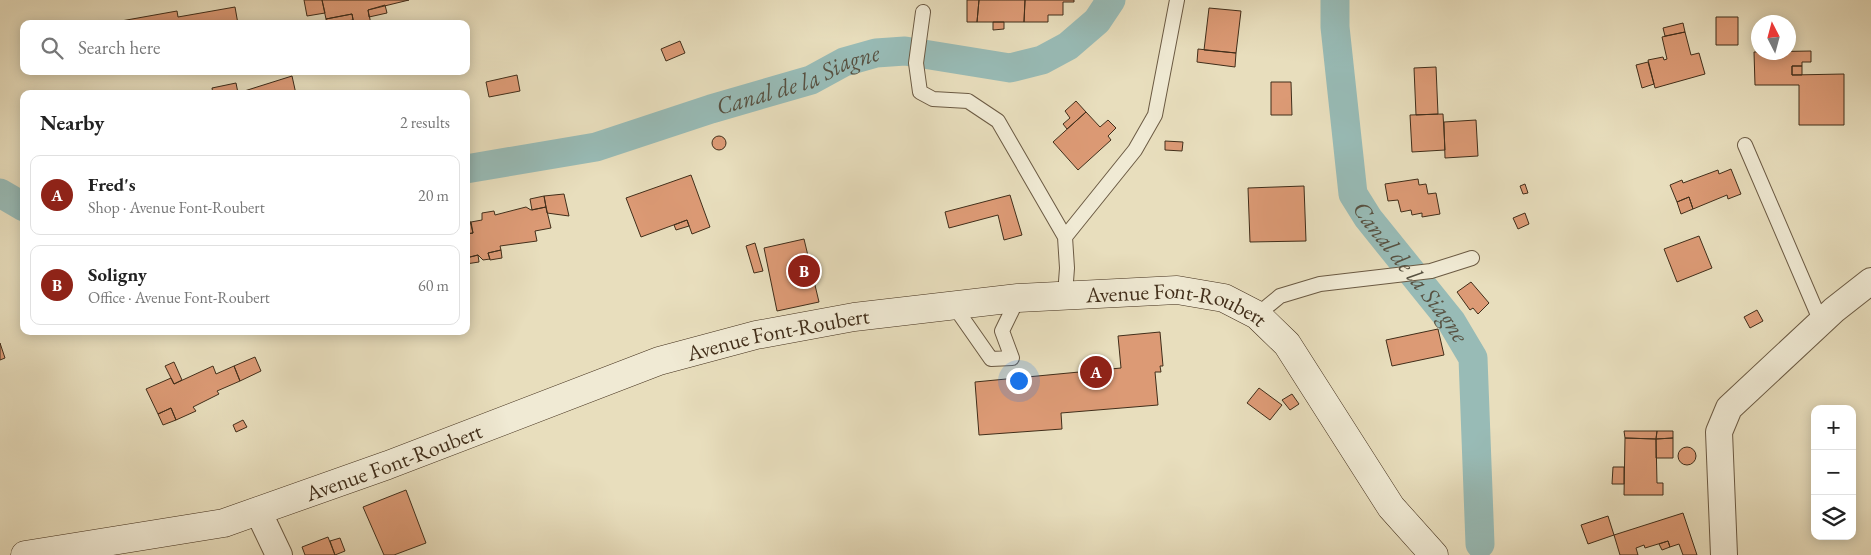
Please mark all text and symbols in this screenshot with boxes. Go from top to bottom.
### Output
north arrow [1751,15,1796,60]
search box [20,20,470,75]
icon: search [38,34,66,62]
text: Search here [78,35,160,60]
water label: Canal de la Siagne [712,37,884,122]
text: Nearby [40,109,104,136]
text: 2 results [400,112,450,133]
text: Fred's [88,172,136,197]
text: A [51,185,63,206]
text: 20 m [418,185,449,206]
water label: Canal de la Siagne [1346,195,1477,349]
text: Shop · Avenue Font-Roubert [88,197,265,218]
pin: B [788,252,820,290]
text: Soligny [88,262,147,287]
text: B [52,275,62,296]
text: 60 m [418,275,449,296]
street label: Avenue Font-Roubert [1084,276,1274,333]
text: Office · Avenue Font-Roubert [88,287,270,308]
street label: Avenue Font-Roubert [683,301,871,368]
pin: A [1080,353,1112,391]
your location [1006,368,1032,394]
map controls [1811,405,1856,540]
button: + [1811,405,1856,450]
street label: Avenue Font-Roubert [301,416,486,508]
button: − [1811,450,1856,495]
button: layers [1811,495,1856,540]

